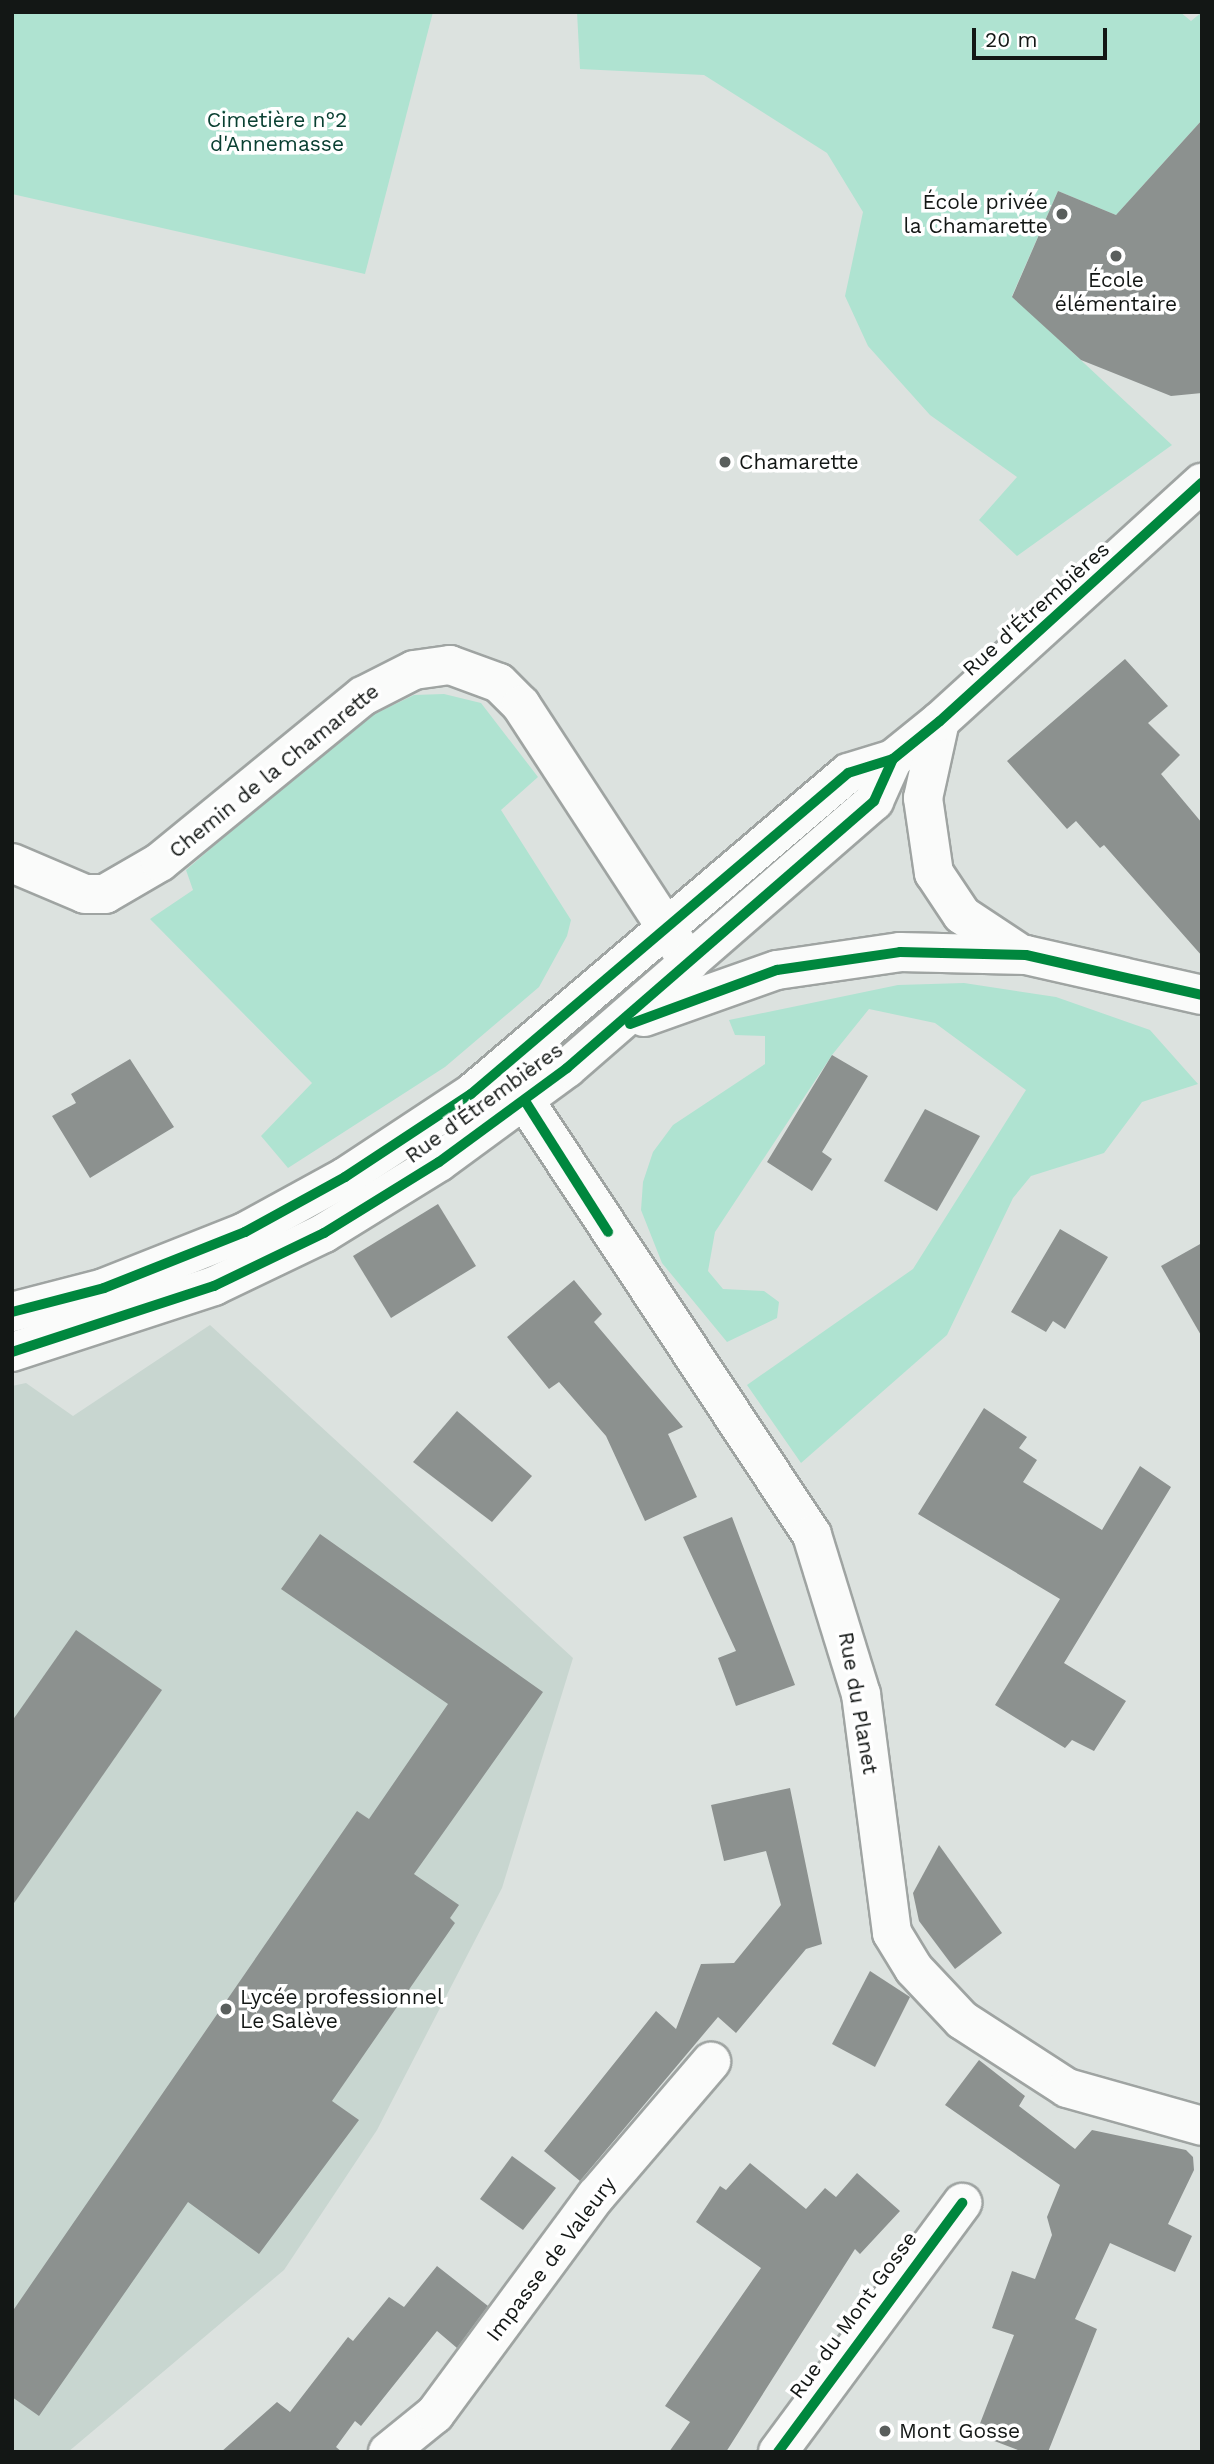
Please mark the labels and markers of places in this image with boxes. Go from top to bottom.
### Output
place label: École privée la Chamarette [903,189,1048,239]
marker: École privée la Chamarette [1054,206,1070,222]
marker: École élémentaire [1108,248,1124,264]
place label: École élémentaire [1055,267,1177,317]
place label: Chamarette [739,449,859,475]
marker: Chamarette [717,454,733,470]
place label: Lycée professionnel Le Salève [240,1984,443,2034]
marker: Lycée professionnel Le Salève [218,2001,234,2017]
place label: Mont Gosse [899,2418,1020,2444]
marker: Mont Gosse [877,2423,893,2439]

